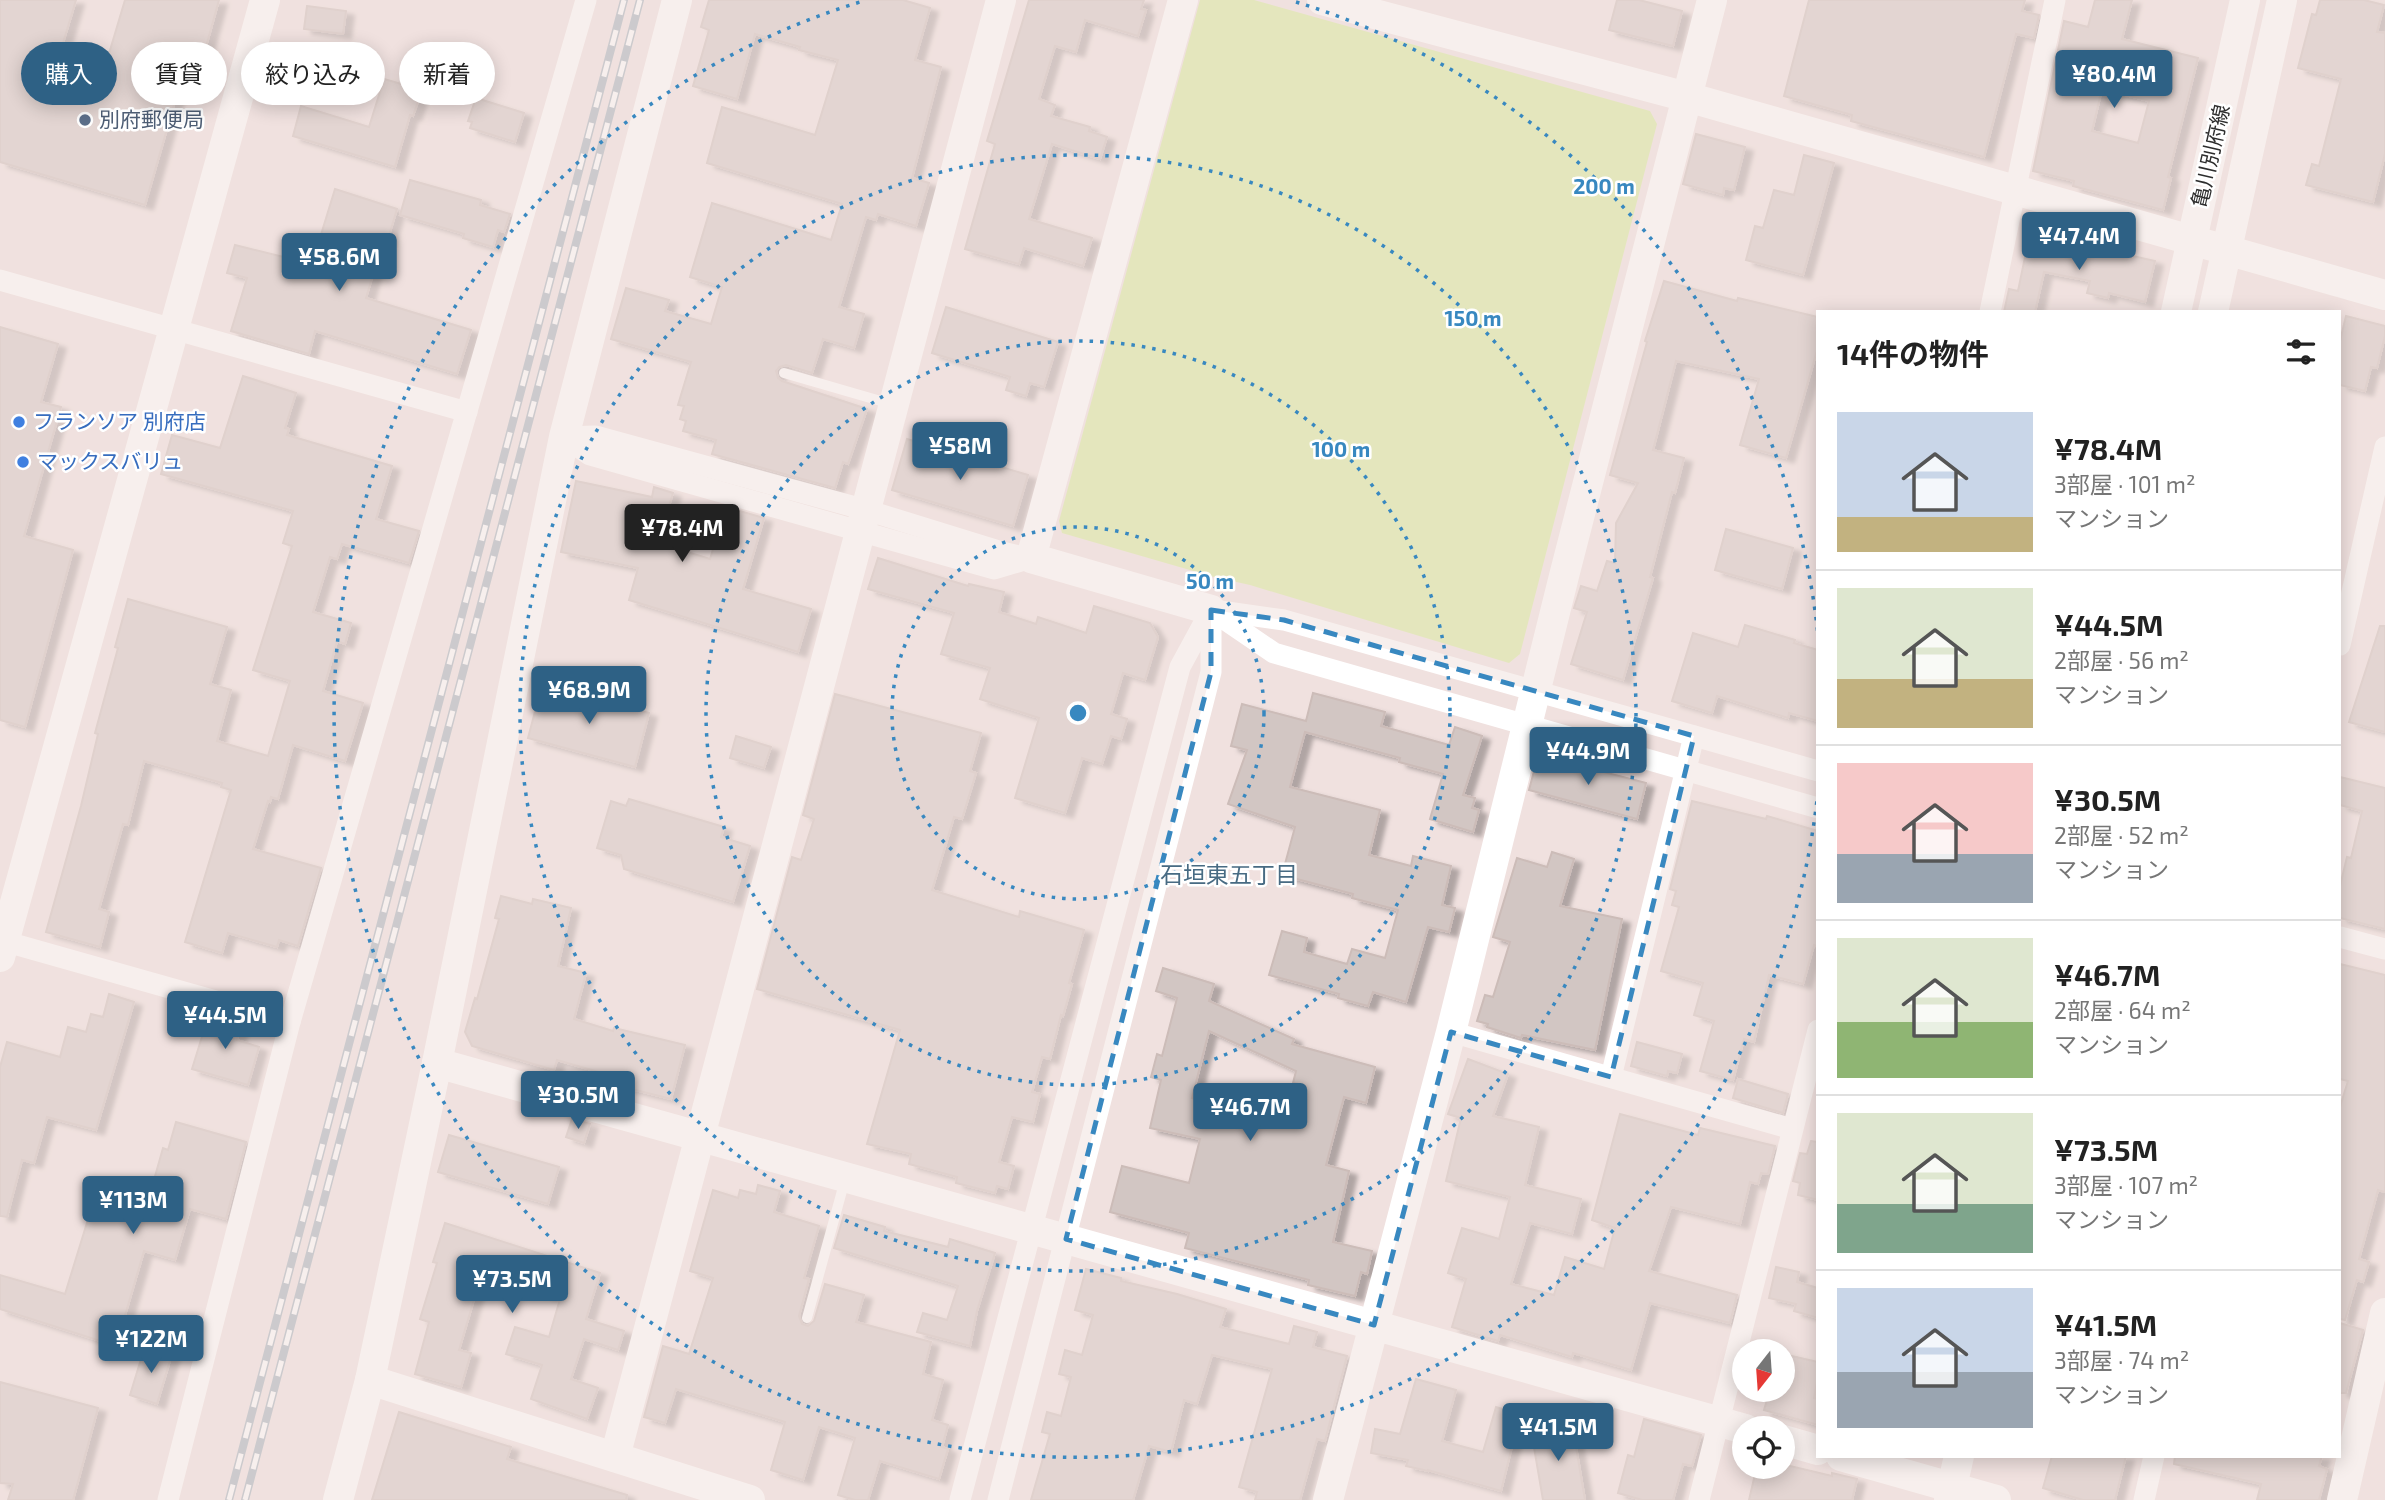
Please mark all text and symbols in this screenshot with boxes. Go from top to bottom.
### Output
chip: 購入 [21,42,117,105]
chip: 賃貸 [131,42,227,105]
chip: 絞り込み [241,42,385,105]
chip: 新着 [399,42,495,105]
pin: ¥80.4M [2057,50,2171,110]
text: ¥80.4M [2071,59,2157,87]
street label: 亀川別府線 [2186,102,2234,210]
place label: 別府郵便局 [99,106,204,131]
marker: 別府郵便局 [77,112,93,128]
text: 200 m [1573,173,1635,198]
pin: ¥47.4M [2022,212,2136,272]
text: ¥47.4M [2038,221,2120,249]
pin: ¥58.6M [282,233,396,293]
text: ¥58.6M [298,242,380,270]
text: 150 m [1445,305,1501,330]
icon: filters [2282,333,2320,371]
text: 14件の物件 [1837,335,1989,371]
place label: フランソア 別府店 [33,408,206,433]
marker: フランソア 別府店 [11,414,27,430]
pin: ¥58M [919,422,1001,482]
text: ¥78.4M [2054,430,2162,466]
text: ¥58M [928,431,992,459]
text: 100 m [1312,436,1370,461]
icon: home [1893,440,1977,524]
place label: マックスバリュ [37,448,183,473]
marker: マックスバリュ [15,454,31,470]
text: 3部屋 · 101 m² [2054,470,2195,498]
pin: ¥78.4M [625,504,739,564]
text: マンション [2054,504,2169,532]
text: ¥78.4M [641,513,723,541]
text: 50 m [1186,568,1234,593]
text: ¥44.5M [2054,606,2163,642]
icon: home [1893,616,1977,700]
text: 2部屋 · 56 m² [2054,646,2189,674]
pin: ¥68.9M [532,666,646,726]
text: ¥68.9M [547,675,631,703]
text: マンション [2054,680,2169,708]
centre of rings [1066,701,1090,725]
pin: ¥44.9M [1531,728,1645,787]
text: ¥44.9M [1546,736,1630,764]
text: ¥30.5M [2054,781,2161,817]
icon: home [1893,791,1977,875]
text: 2部屋 · 52 m² [2054,821,2189,849]
text: マンション [2054,855,2169,883]
district label: 石垣東五丁目 [1160,860,1298,888]
text: ¥46.7M [2054,956,2160,992]
icon: home [1893,966,1977,1050]
pin: ¥44.5M [168,992,282,1051]
text: 2部屋 · 64 m² [2054,996,2191,1024]
text: ¥44.5M [183,1000,267,1028]
text: マンション [2054,1030,2169,1058]
pin: ¥30.5M [521,1072,635,1131]
text: ¥30.5M [537,1080,619,1108]
pin: ¥46.7M [1193,1084,1307,1143]
text: ¥46.7M [1209,1092,1291,1120]
text: ¥73.5M [2054,1131,2158,1167]
icon: home [1893,1141,1977,1225]
text: 3部屋 · 107 m² [2054,1171,2198,1199]
pin: ¥113M [84,1176,182,1236]
text: ¥113M [98,1185,168,1213]
text: マンション [2054,1205,2169,1233]
pin: ¥73.5M [455,1256,569,1315]
text: ¥73.5M [472,1264,552,1292]
text: ¥41.5M [2054,1306,2157,1342]
pin: ¥122M [102,1316,200,1375]
icon: home [1893,1316,1977,1400]
text: ¥122M [115,1324,187,1352]
north arrow [1732,1339,1796,1402]
map controls [1732,1339,1795,1479]
text: 3部屋 · 74 m² [2054,1346,2189,1374]
text: マンション [2054,1380,2169,1408]
pin: ¥41.5M [1501,1404,1615,1463]
text: ¥41.5M [1518,1412,1598,1440]
button: locate [1732,1416,1795,1479]

